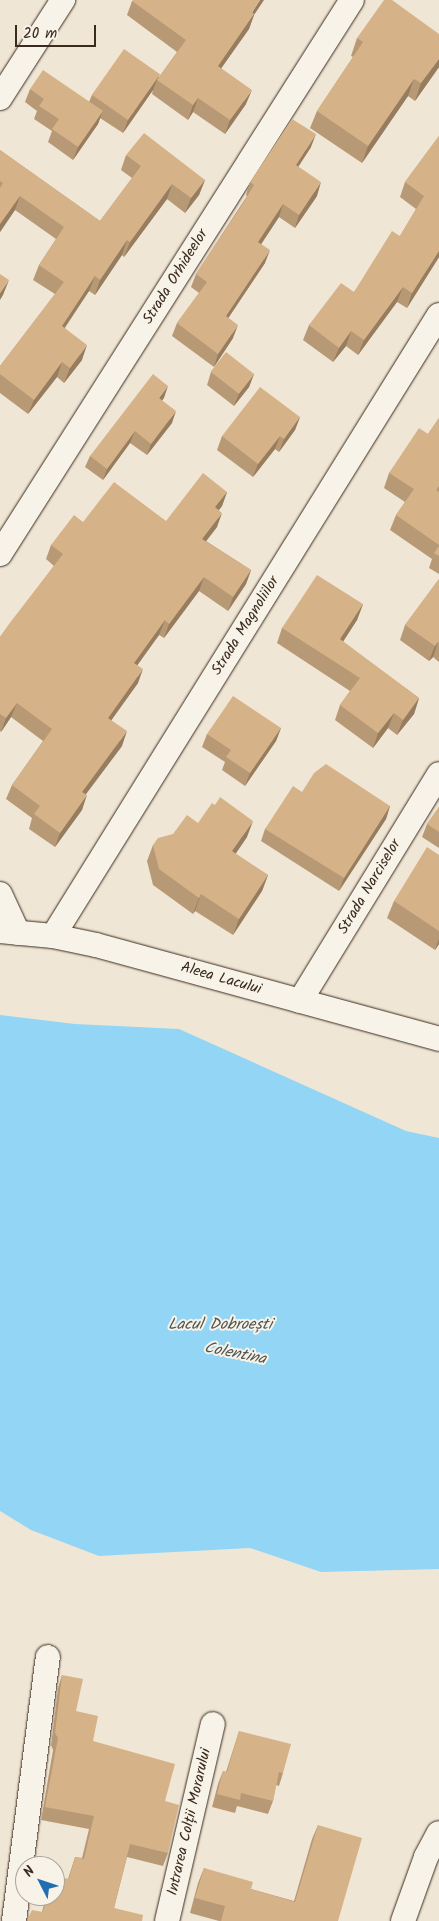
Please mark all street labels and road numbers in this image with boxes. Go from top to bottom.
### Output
street label: Strada Orhideelor [140,226,212,328]
street label: Strada Magnoliilor [208,573,284,679]
street label: Strada Narciselor [335,836,405,938]
street label: Aleea Lacului [179,959,263,999]
street label: Intrarea Colții Morarului [164,1747,216,1897]

